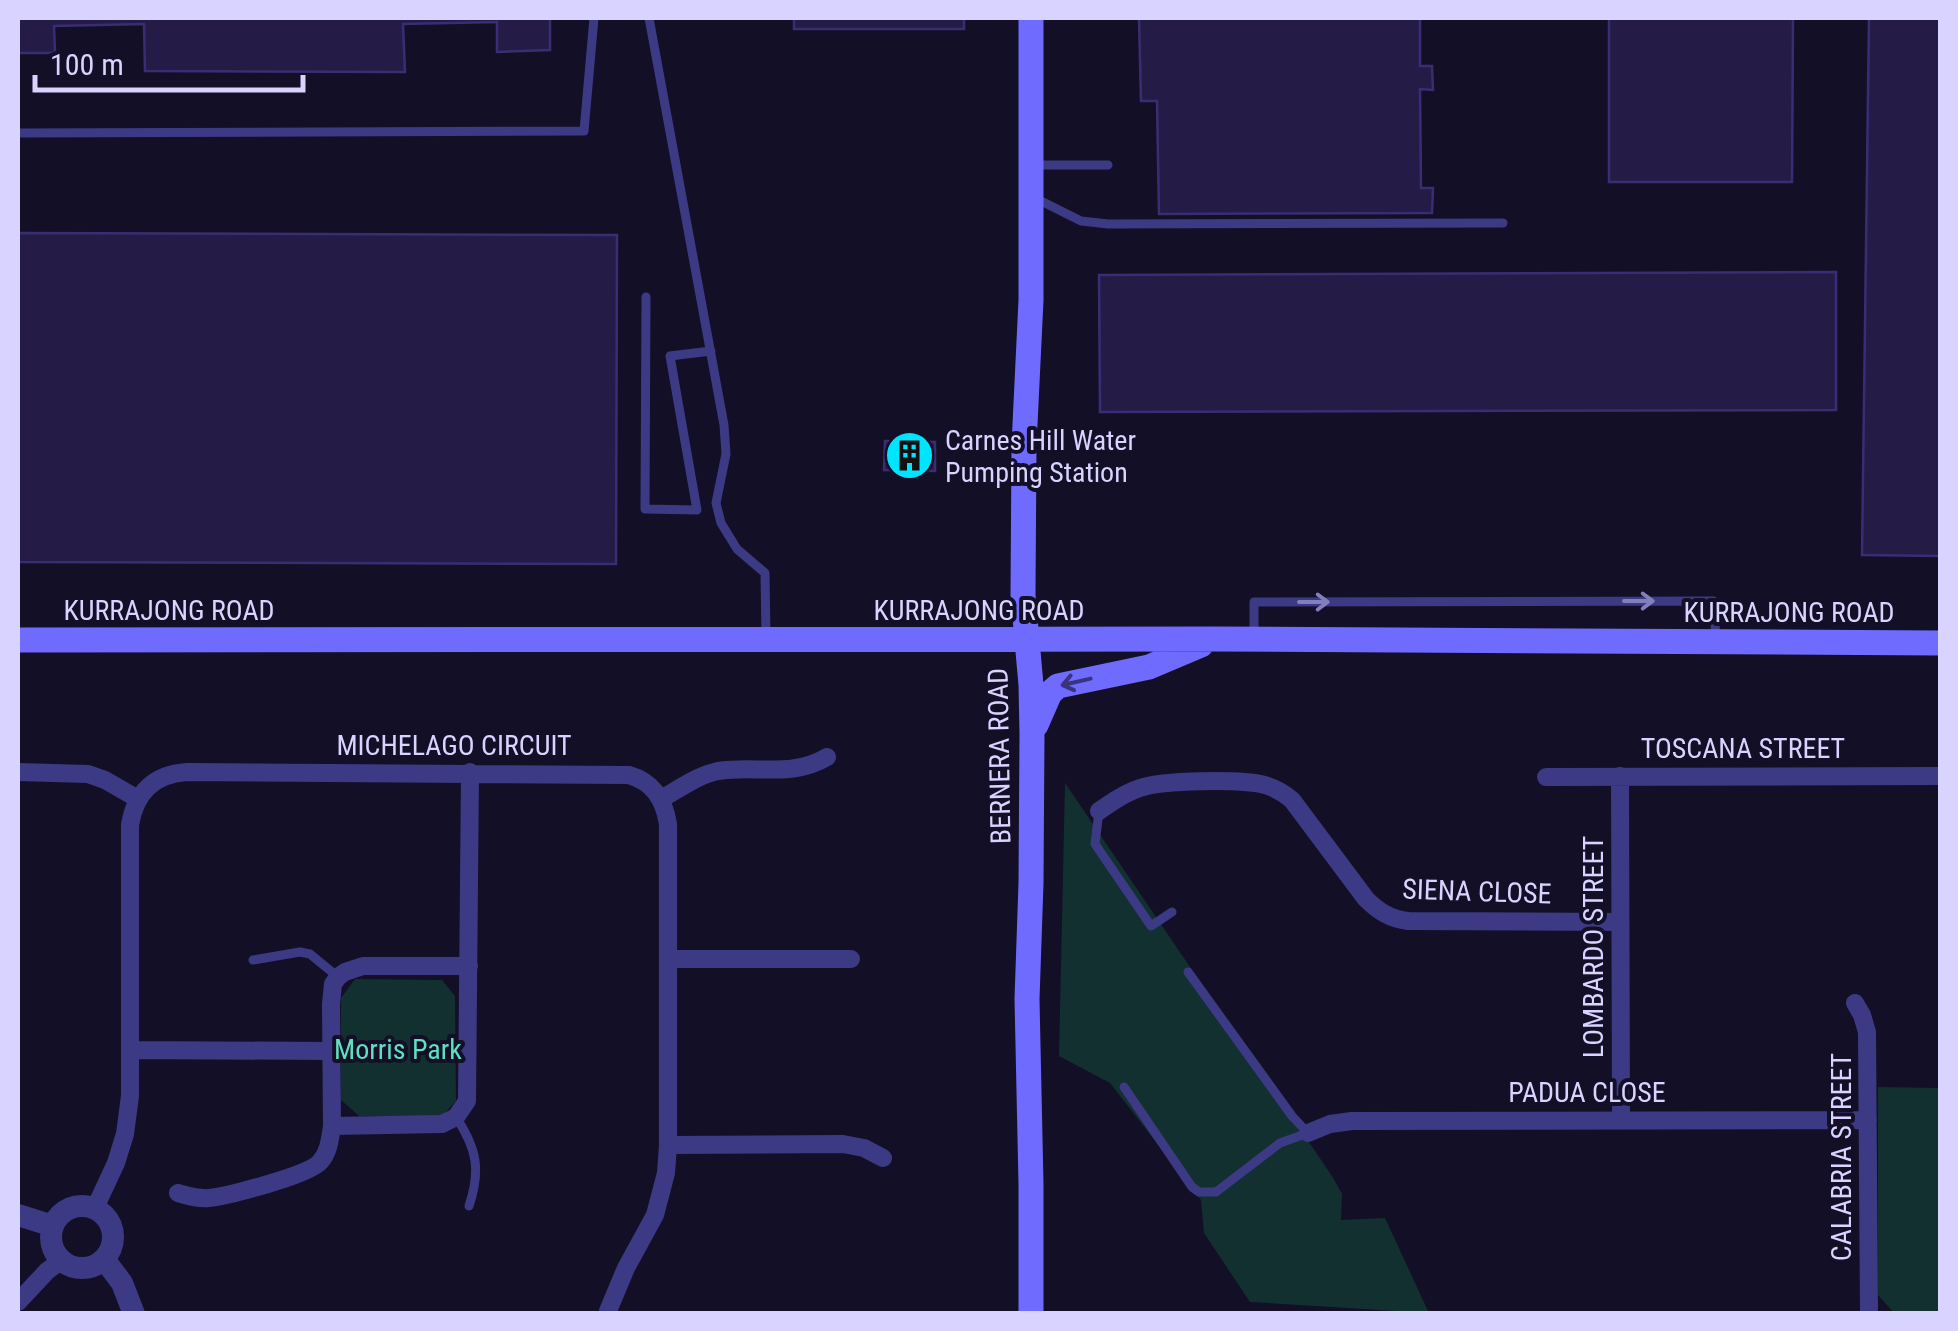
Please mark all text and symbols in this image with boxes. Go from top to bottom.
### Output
scale bar [35,30,302,92]
text: 100 m [50,47,124,82]
place label: Carnes Hill Water Pumping Station [945,424,1136,489]
building icon: Carnes Hill Water Pumping Station [884,430,936,482]
one-way arrow [1296,592,1329,612]
one-way arrow [1622,592,1654,610]
street label: KURRAJONG ROAD [63,594,275,627]
street label: KURRAJONG ROAD [873,594,1085,627]
street label: KURRAJONG ROAD [1683,596,1895,629]
street label: BERNERA ROAD [981,668,1018,844]
one-way arrow [1061,674,1093,692]
street label: MICHELAGO CIRCUIT [336,729,572,762]
street label: TOSCANA STREET [1641,732,1845,765]
street label: LOMBARDO STREET [1577,836,1610,1058]
street label: SIENA CLOSE [1402,872,1552,911]
park label: Morris Park [334,1033,462,1066]
street label: CALABRIA STREET [1825,1053,1858,1261]
street label: PADUA CLOSE [1508,1076,1666,1109]

